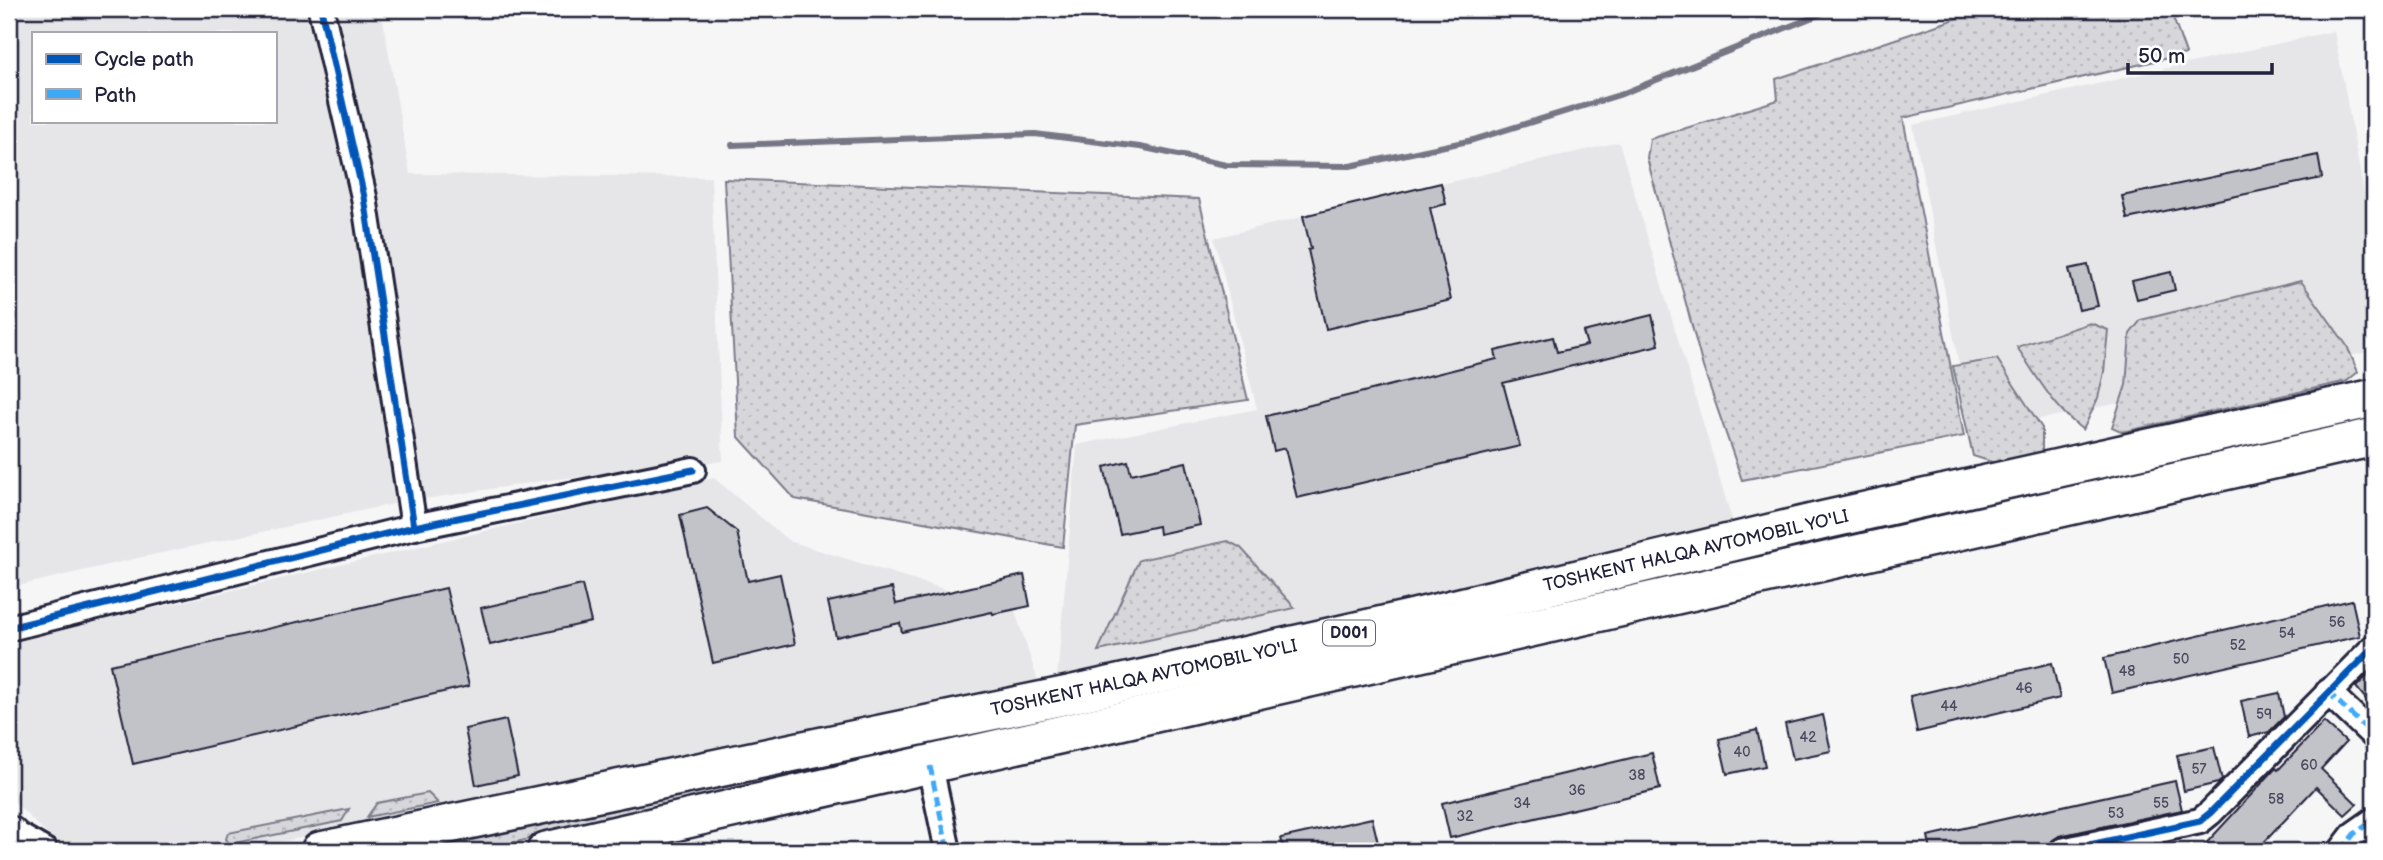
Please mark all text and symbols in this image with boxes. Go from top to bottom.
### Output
legend [32,32,276,122]
scale bar [2128,32,2271,76]
text: 50 m [2138,44,2185,69]
text: Cycle path [94,47,194,72]
text: Path [94,83,136,108]
street label: TOSHKENT HALQA AVTOMOBIL YO'LI [1541,506,1851,596]
house number: 56 [2329,614,2346,631]
road number: D001 [1323,620,1375,646]
house number: 54 [2279,625,2296,642]
street label: TOSHKENT HALQA AVTOMOBIL YO'LI [989,635,1299,721]
house number: 52 [2230,637,2247,654]
house number: 50 [2173,651,2189,668]
house number: 48 [2119,663,2135,680]
house number: 46 [2015,680,2033,697]
house number: 44 [1940,698,1958,715]
house number: 59 [2256,706,2272,723]
house number: 42 [1800,729,1817,746]
house number: 40 [1734,744,1750,761]
house number: 60 [2301,757,2317,774]
house number: 57 [2192,761,2207,778]
house number: 38 [1629,767,1645,784]
house number: 36 [1568,782,1586,799]
house number: 58 [2268,791,2284,808]
house number: 34 [1513,795,1531,812]
house number: 55 [2153,795,2169,812]
house number: 53 [2108,805,2124,822]
house number: 32 [1457,808,1474,825]

